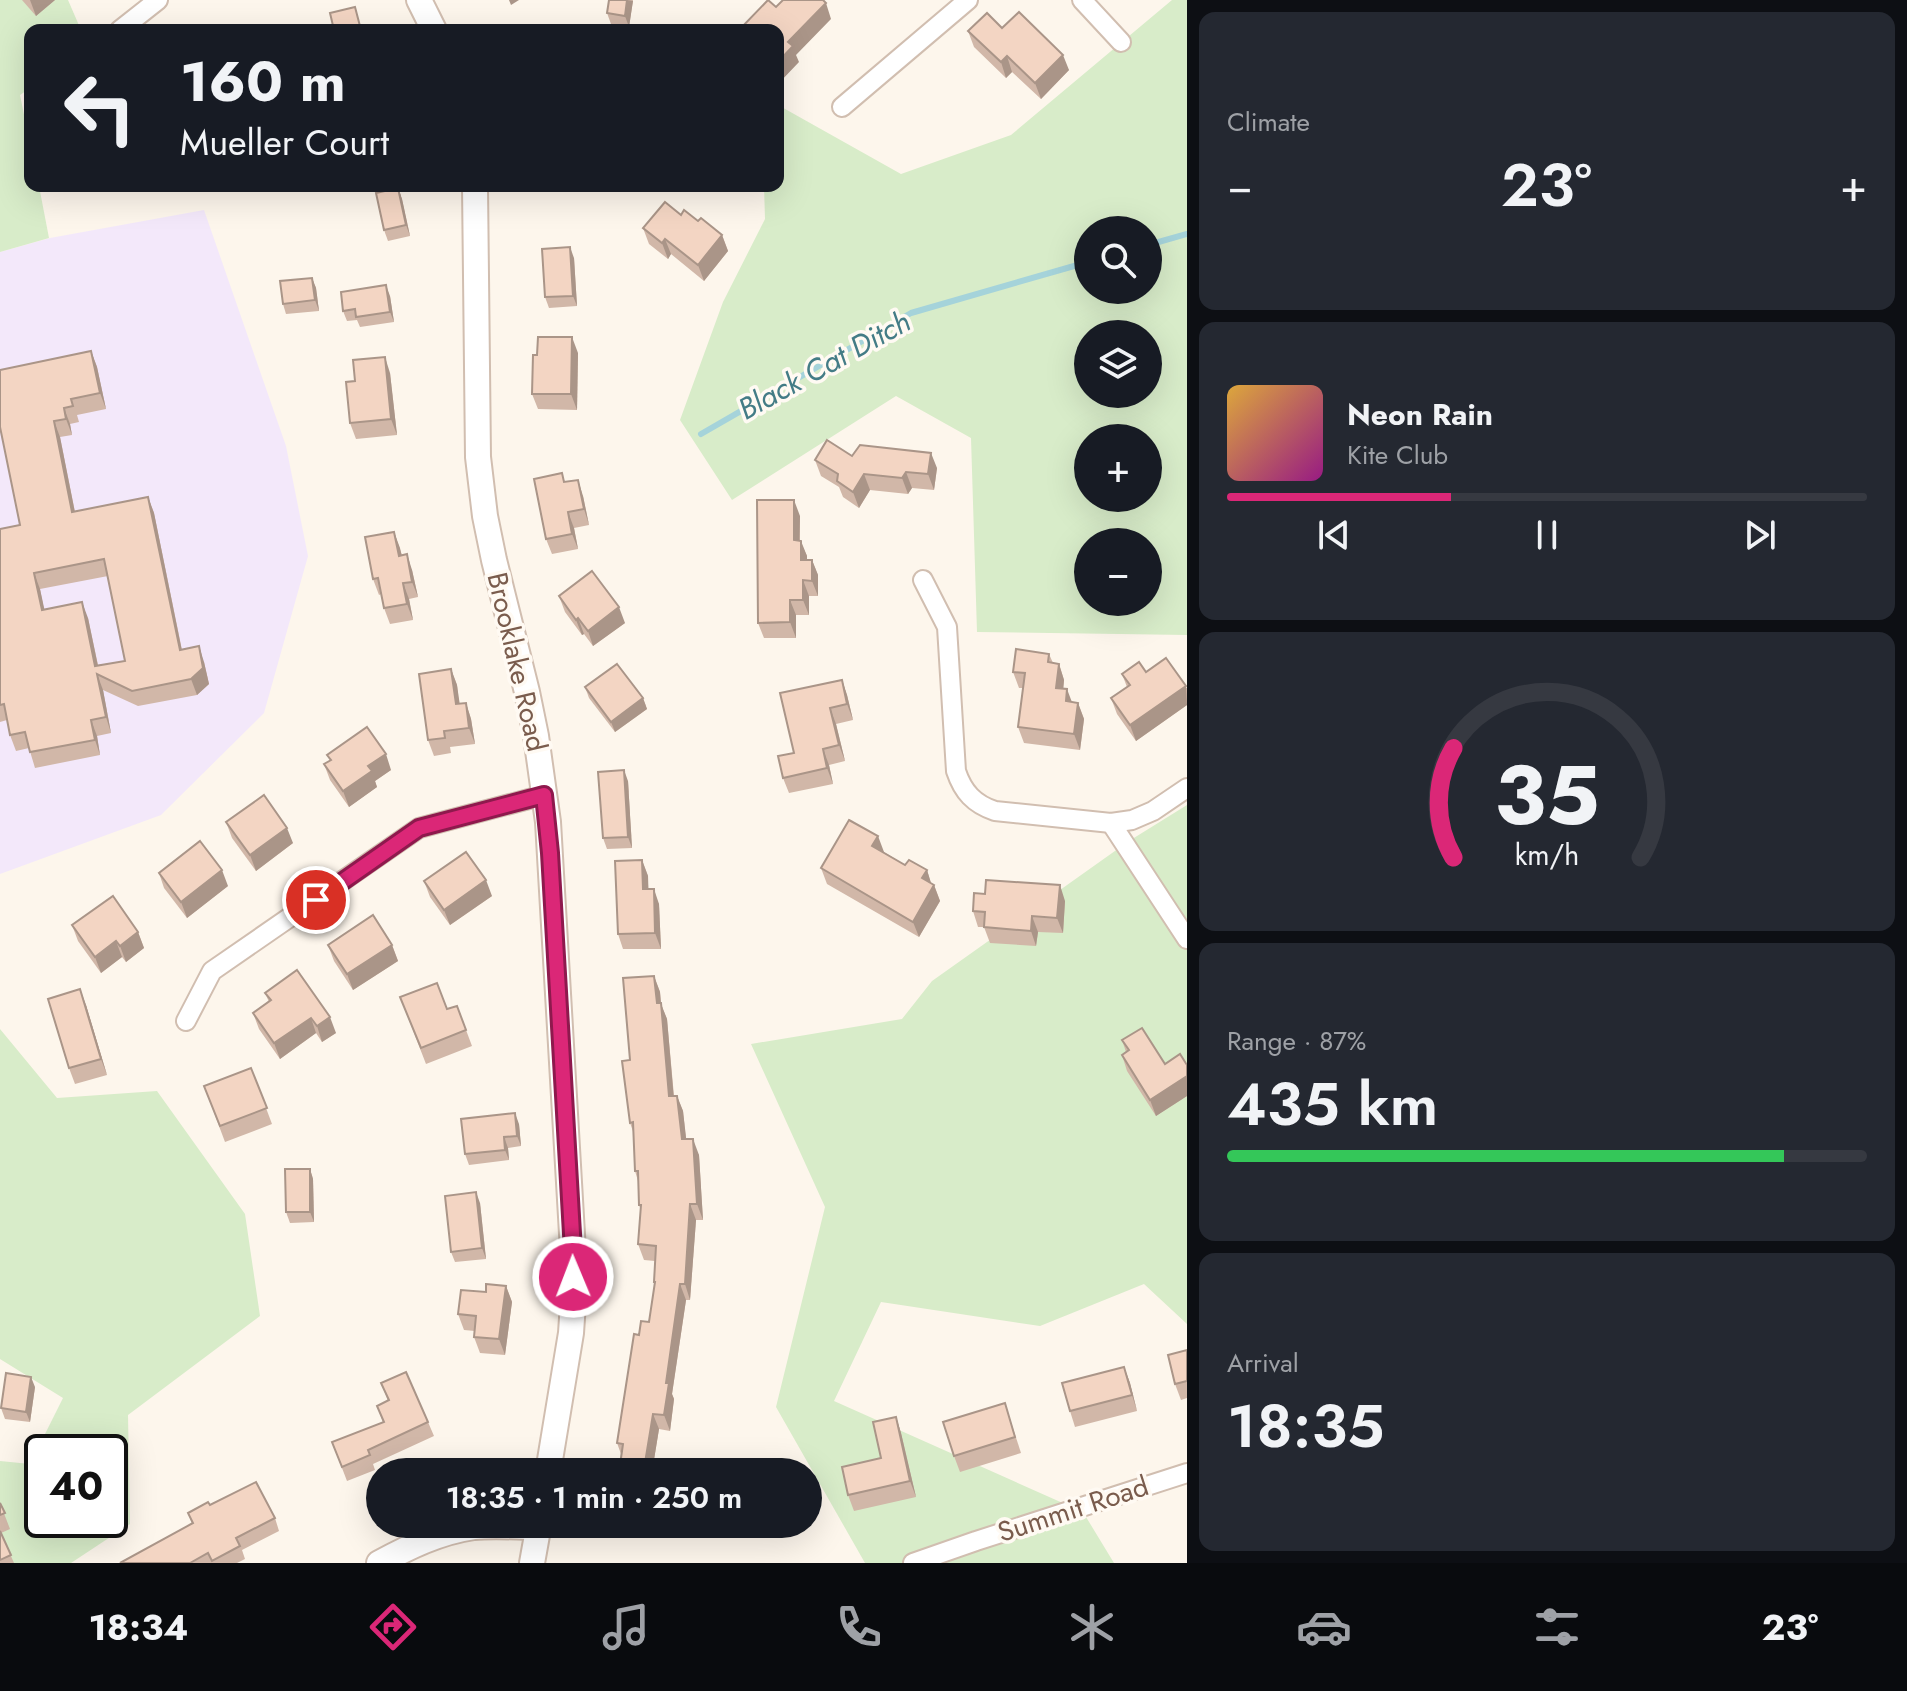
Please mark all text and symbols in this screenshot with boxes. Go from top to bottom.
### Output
text: 160 m [180,41,346,122]
icon: left [48,56,152,160]
text: Climate [1227,103,1310,141]
text: Mueller Court [180,116,389,168]
text: 23° [1501,142,1592,229]
text: − [1227,154,1253,218]
text: + [1840,154,1867,218]
map controls [1074,216,1162,616]
button: search [1074,216,1162,304]
water label: Black Cat Ditch [730,300,918,430]
button: layers [1074,320,1162,408]
text: Neon Rain [1347,393,1493,436]
button: + [1074,424,1162,512]
text: Kite Club [1347,436,1448,474]
icon: previous [1312,513,1356,557]
icon: pause [1525,513,1569,557]
icon: next [1738,513,1782,557]
button: − [1074,528,1162,616]
street label: Brooklake Road [476,568,558,756]
text: 35 [1494,734,1600,854]
text: km/h [1515,834,1579,876]
pin [282,866,350,934]
icon: arrive [294,878,338,922]
text: Range · 87% [1227,1022,1366,1060]
text: 435 km [1227,1061,1438,1148]
position arrow [531,1235,615,1319]
text: Arrival [1227,1344,1299,1382]
text: 18:35 [1227,1383,1385,1470]
speed limit sign: 40 [24,1434,128,1538]
street label: Summit Road [992,1465,1154,1553]
text: 18:35 · 1 min · 250 m [446,1476,742,1519]
icon: directions [365,1599,421,1655]
icon: music [598,1599,654,1655]
icon: phone [831,1599,887,1655]
icon: climate [1064,1599,1120,1655]
icon: car [1296,1599,1352,1655]
icon: filters [1529,1599,1585,1655]
text: 18:34 [88,1601,188,1653]
text: 23° [1762,1601,1819,1653]

